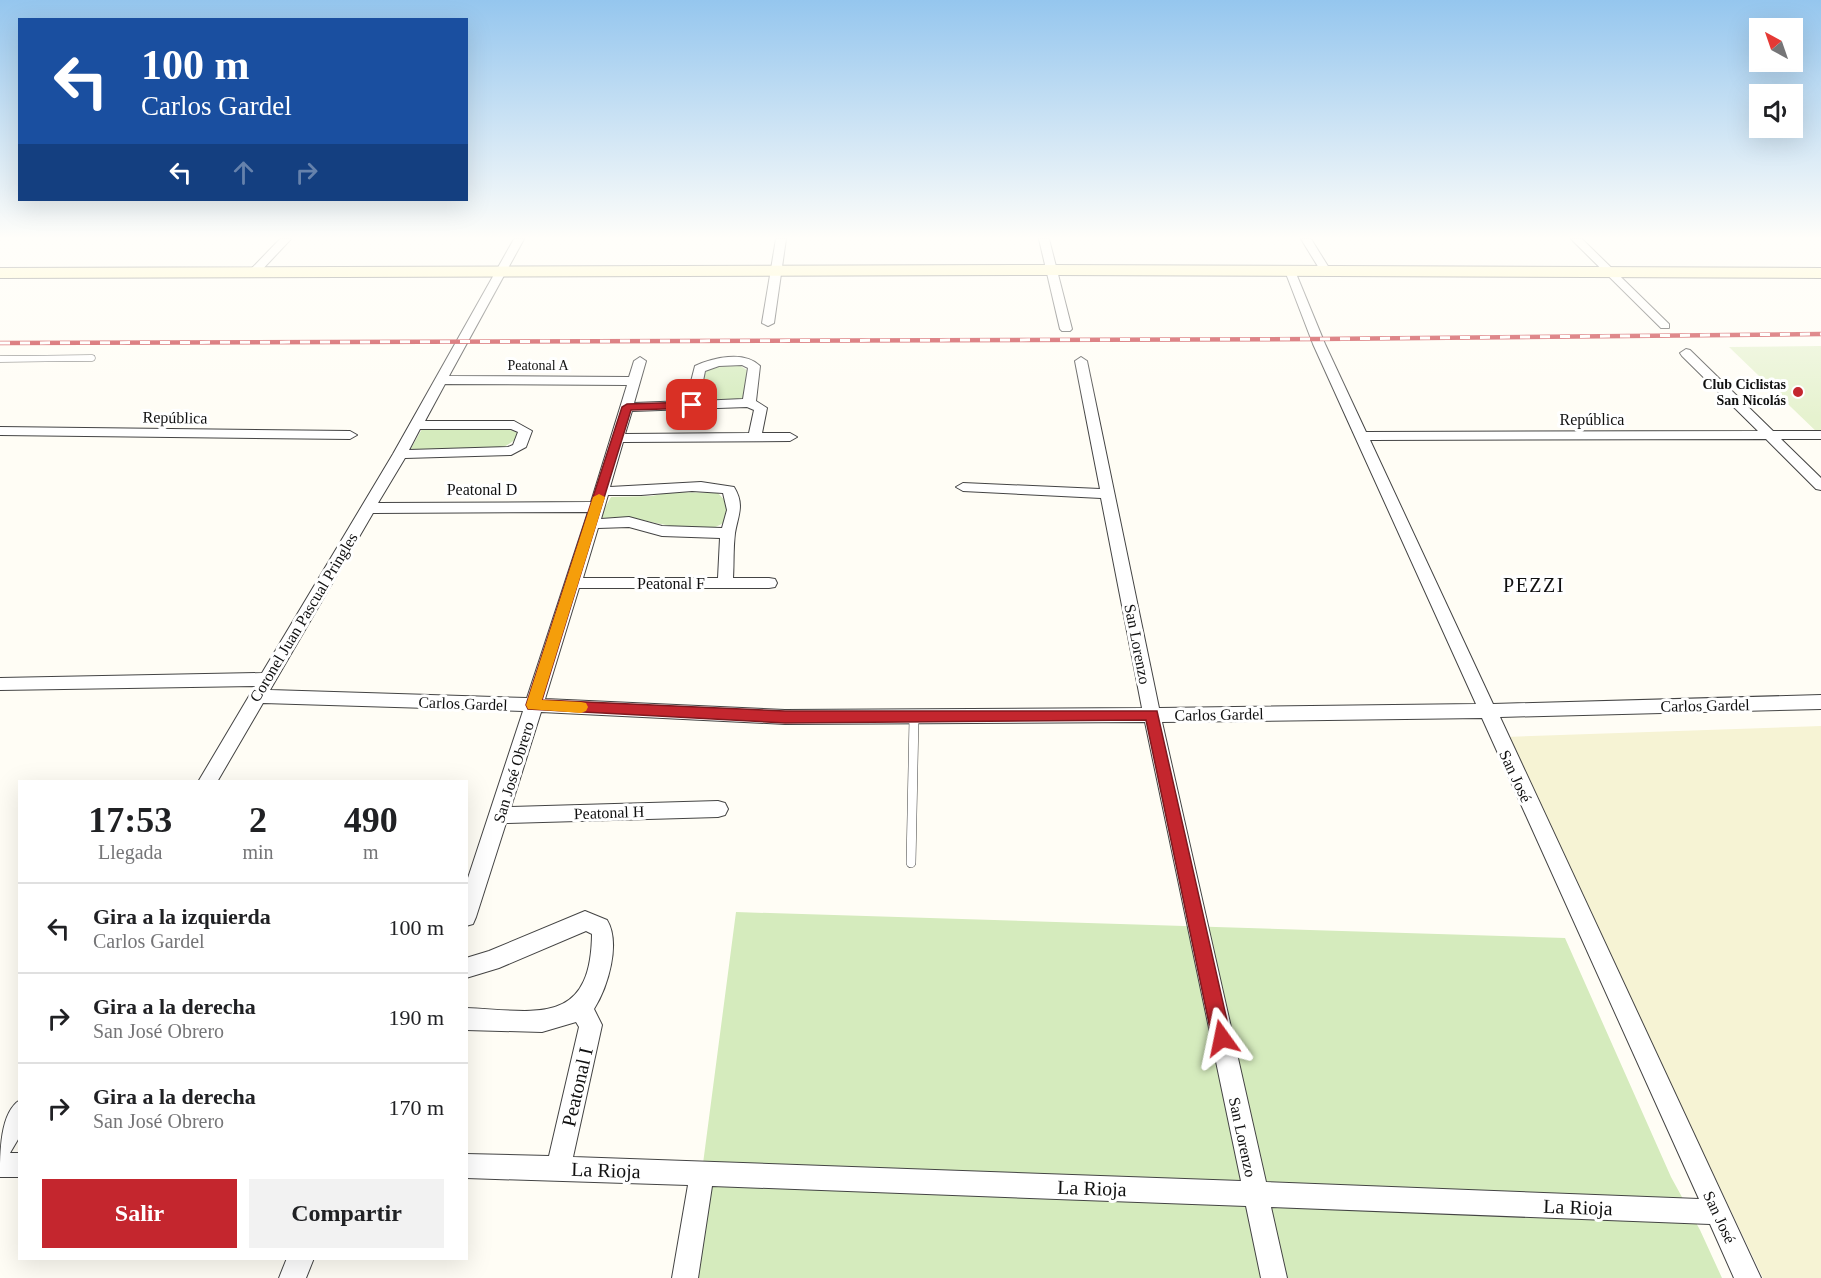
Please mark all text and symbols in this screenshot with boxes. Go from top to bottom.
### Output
north arrow [1749,18,1803,72]
map controls [1749,18,1803,138]
icon: left [42,42,120,120]
text: 100 m [141,42,250,88]
button: sound [1749,84,1803,138]
text: Carlos Gardel [141,91,292,121]
icon: left [164,156,197,189]
icon: ahead [227,156,260,189]
icon: right [290,156,323,189]
street label: Peatonal A [507,358,569,373]
place label: Club Ciclistas San Nicolás [1702,377,1787,408]
pin [666,379,717,430]
marker: Club Ciclistas San Nicolás [1791,385,1805,399]
icon: arrive [675,388,708,421]
street label: República [142,408,208,428]
street label: República [1560,411,1624,429]
street label: Peatonal D [447,481,517,498]
street label: Coronel Juan Pascual Pringles [246,530,362,705]
district label: PEZZI [1503,574,1565,596]
street label: Peatonal F [637,575,705,592]
street label: San Lorenzo [1121,603,1154,686]
street label: Carlos Gardel [418,693,508,714]
street label: Carlos Gardel [1660,696,1750,715]
street label: Carlos Gardel [1174,705,1264,724]
street label: San José Obrero [490,720,537,825]
street label: San José [1496,747,1535,805]
text: 17:53 [88,800,172,840]
text: 2 [249,800,267,840]
text: 490 [344,800,398,840]
street label: Peatonal H [573,803,645,822]
text: Llegada [98,841,162,863]
text: min [242,841,274,863]
text: m [363,841,379,863]
text: Gira a la izquierda [93,904,271,929]
icon: left [42,912,75,945]
text: 100 m [388,915,444,940]
text: Carlos Gardel [93,930,205,952]
text: Gira a la derecha [93,994,256,1019]
icon: right [42,1002,75,1035]
text: 190 m [388,1005,444,1030]
position arrow [1190,1006,1254,1070]
text: San José Obrero [93,1020,224,1042]
street label: Peatonal I [557,1045,597,1129]
text: Gira a la derecha [93,1084,256,1109]
icon: right [42,1092,75,1125]
text: 170 m [388,1095,444,1120]
street label: San Lorenzo [1226,1096,1259,1179]
text: San José Obrero [93,1110,224,1132]
street label: La Rioja [571,1158,641,1183]
street label: La Rioja [1057,1176,1127,1201]
button: Salir [42,1179,237,1248]
button: Compartir [249,1179,444,1248]
street label: San José [1700,1188,1739,1246]
street label: La Rioja [1543,1195,1613,1220]

